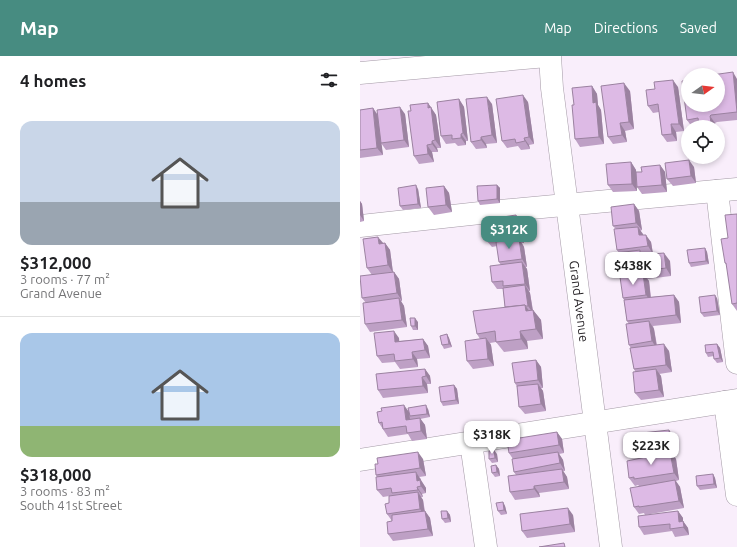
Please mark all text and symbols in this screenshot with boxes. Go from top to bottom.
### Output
text: Map [20,17,59,39]
text: Map [544,20,572,36]
text: Directions [594,20,658,36]
text: Saved [680,20,717,36]
north arrow [681,68,725,112]
map controls [681,68,725,164]
icon: filters [318,69,340,91]
text: 4 homes [20,71,86,90]
button: locate [681,120,725,164]
icon: home [144,147,216,219]
pin: $312K [481,216,537,250]
text: $312K [490,222,528,236]
pin: $438K [605,252,661,286]
text: $312,000 [20,253,91,272]
text: $438K [614,258,652,272]
street label: Grand Avenue [567,260,592,343]
text: 3 rooms · 77 m² [20,272,110,286]
text: Grand Avenue [20,286,102,300]
icon: home [144,359,216,431]
pin: $318K [464,421,520,455]
text: $318K [473,427,511,441]
pin: $223K [623,432,679,466]
text: $223K [632,438,670,452]
text: $318,000 [20,465,91,484]
text: 3 rooms · 83 m² [20,484,110,498]
text: South 41st Street [20,498,122,512]

